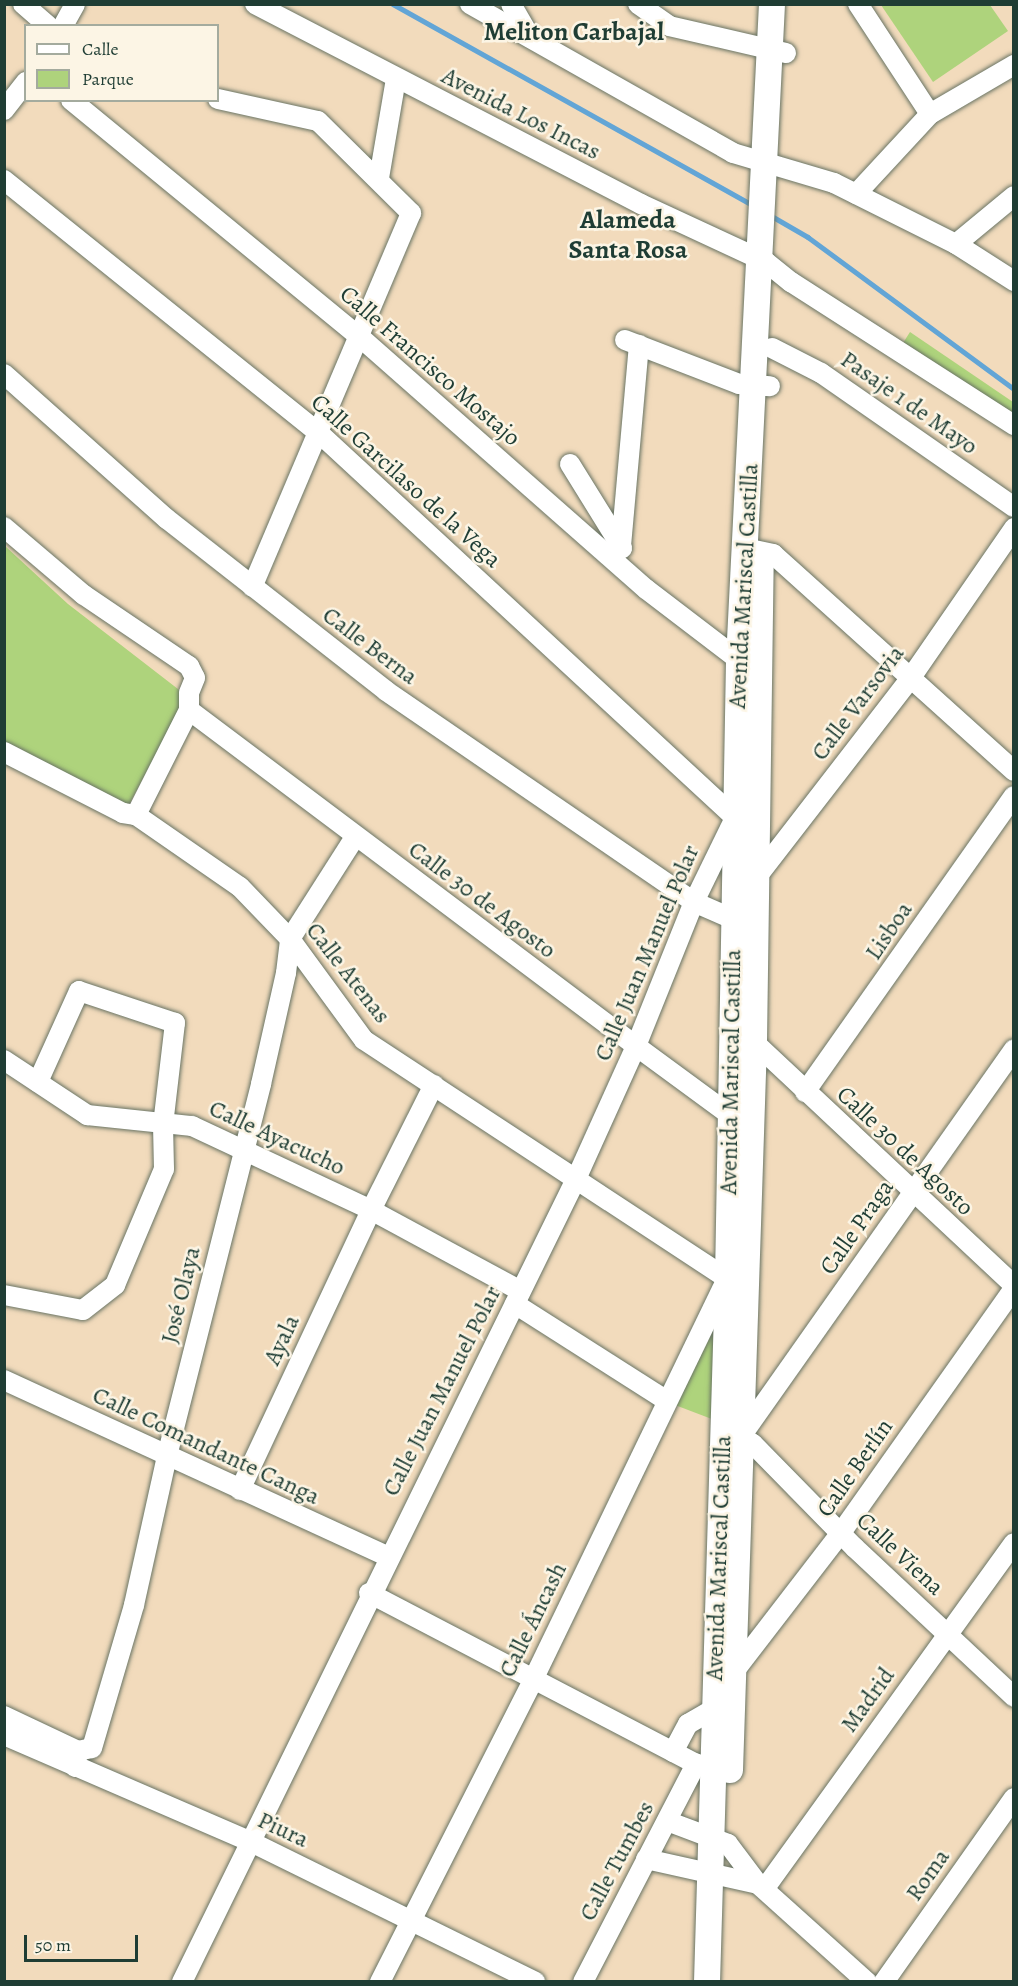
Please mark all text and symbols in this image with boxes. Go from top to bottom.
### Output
district label: Meliton Carbajal [484,16,664,48]
legend [24,24,219,102]
text: Calle [82,37,119,61]
street label: Avenida Los Incas [437,62,605,166]
text: Parque [82,67,134,91]
district label: Alameda Santa Rosa [569,204,687,266]
street label: Calle Francisco Mostajo [334,280,526,452]
street label: Pasaje 1 de Mayo [835,345,983,461]
street label: Calle Garcilaso de la Vega [305,388,507,574]
street label: Avenida Mariscal Castilla [723,463,765,709]
street label: Calle Berna [317,601,423,691]
street label: Calle Varsovia [805,640,911,766]
street label: Calle 30 de Agosto [403,835,561,965]
street label: Calle Juan Manuel Polar [588,841,706,1065]
street label: Lisboa [859,896,919,966]
street label: Calle Atenas [300,917,396,1029]
street label: Avenida Mariscal Castilla [714,949,748,1195]
street label: Calle 30 de Agosto [831,1080,979,1222]
street label: Calle Ayacucho [204,1094,350,1182]
street label: Calle Praga [814,1174,900,1280]
street label: José Olaya [155,1244,207,1346]
street label: Calle Juan Manuel Polar [377,1281,507,1501]
street label: Ayala [258,1310,306,1370]
street label: Calle Comandante Canga [88,1381,324,1511]
street label: Calle Berlín [811,1413,899,1523]
street label: Avenida Mariscal Castilla [700,1435,738,1681]
street label: Calle Viena [850,1506,950,1602]
street label: Calle Áncash [493,1558,573,1682]
street label: Madrid [835,1662,901,1738]
street label: Calle Tumbes [573,1796,661,1926]
street label: Piura [253,1806,313,1854]
street label: Roma [900,1843,956,1907]
scale bar [27,1923,141,1961]
text: 50 m [35,1933,71,1957]

